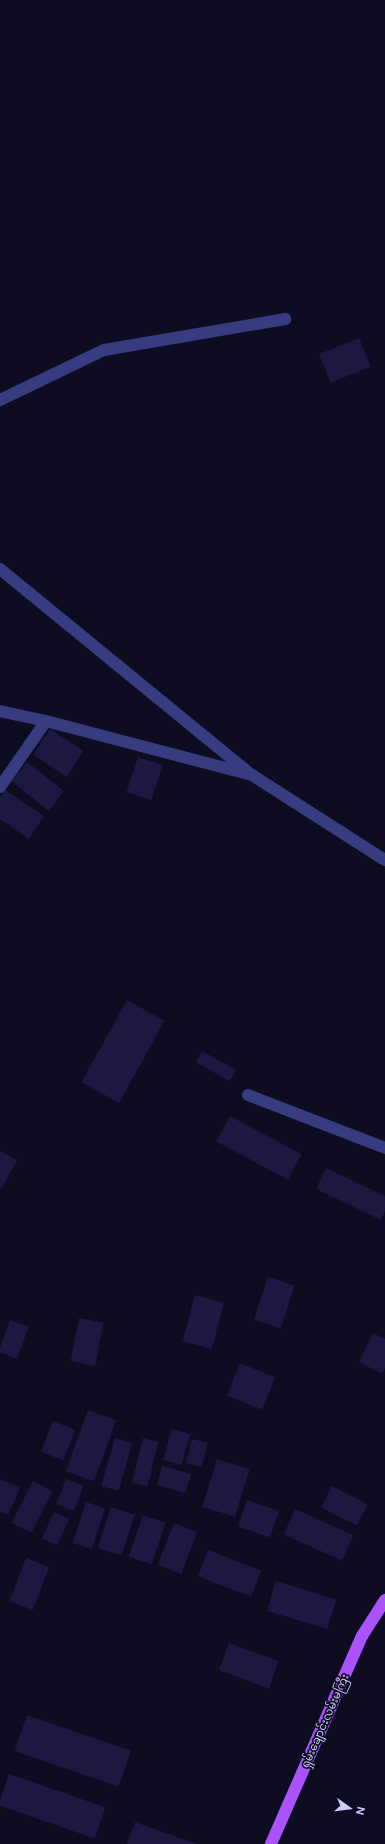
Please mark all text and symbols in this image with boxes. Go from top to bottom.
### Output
street label: ရှမ်းချောင်းလမ်းမကြီး [298,1672,352,1770]
north arrow [329,1788,369,1828]
text: N [353,1805,368,1816]

